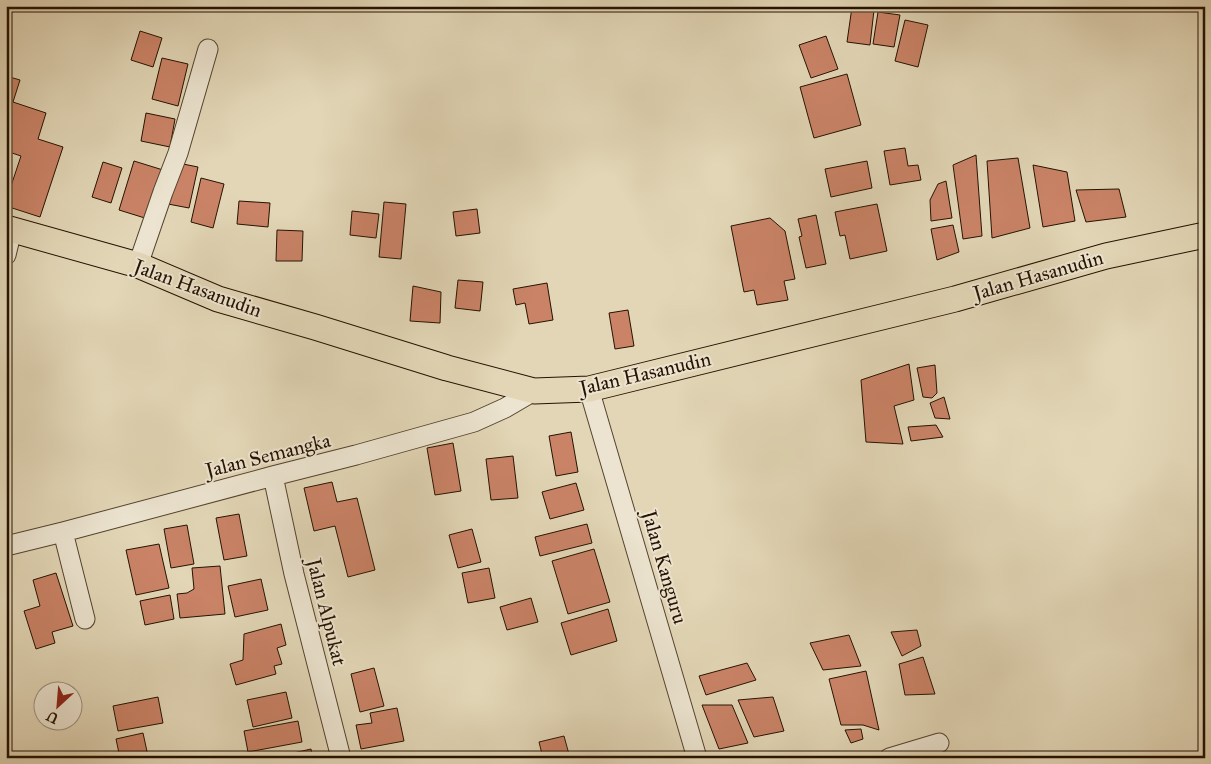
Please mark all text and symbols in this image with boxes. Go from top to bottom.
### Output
street label: Jalan Hasanudin [968,245,1106,307]
street label: Jalan Hasanudin [129,253,265,323]
street label: Jalan Hasanudin [575,346,714,401]
street label: Jalan Semangka [201,428,334,484]
street label: Jalan Kanguru [636,506,693,627]
street label: Jalan Alpukat [301,554,352,668]
north arrow [32,682,82,732]
text: U [43,707,61,727]

